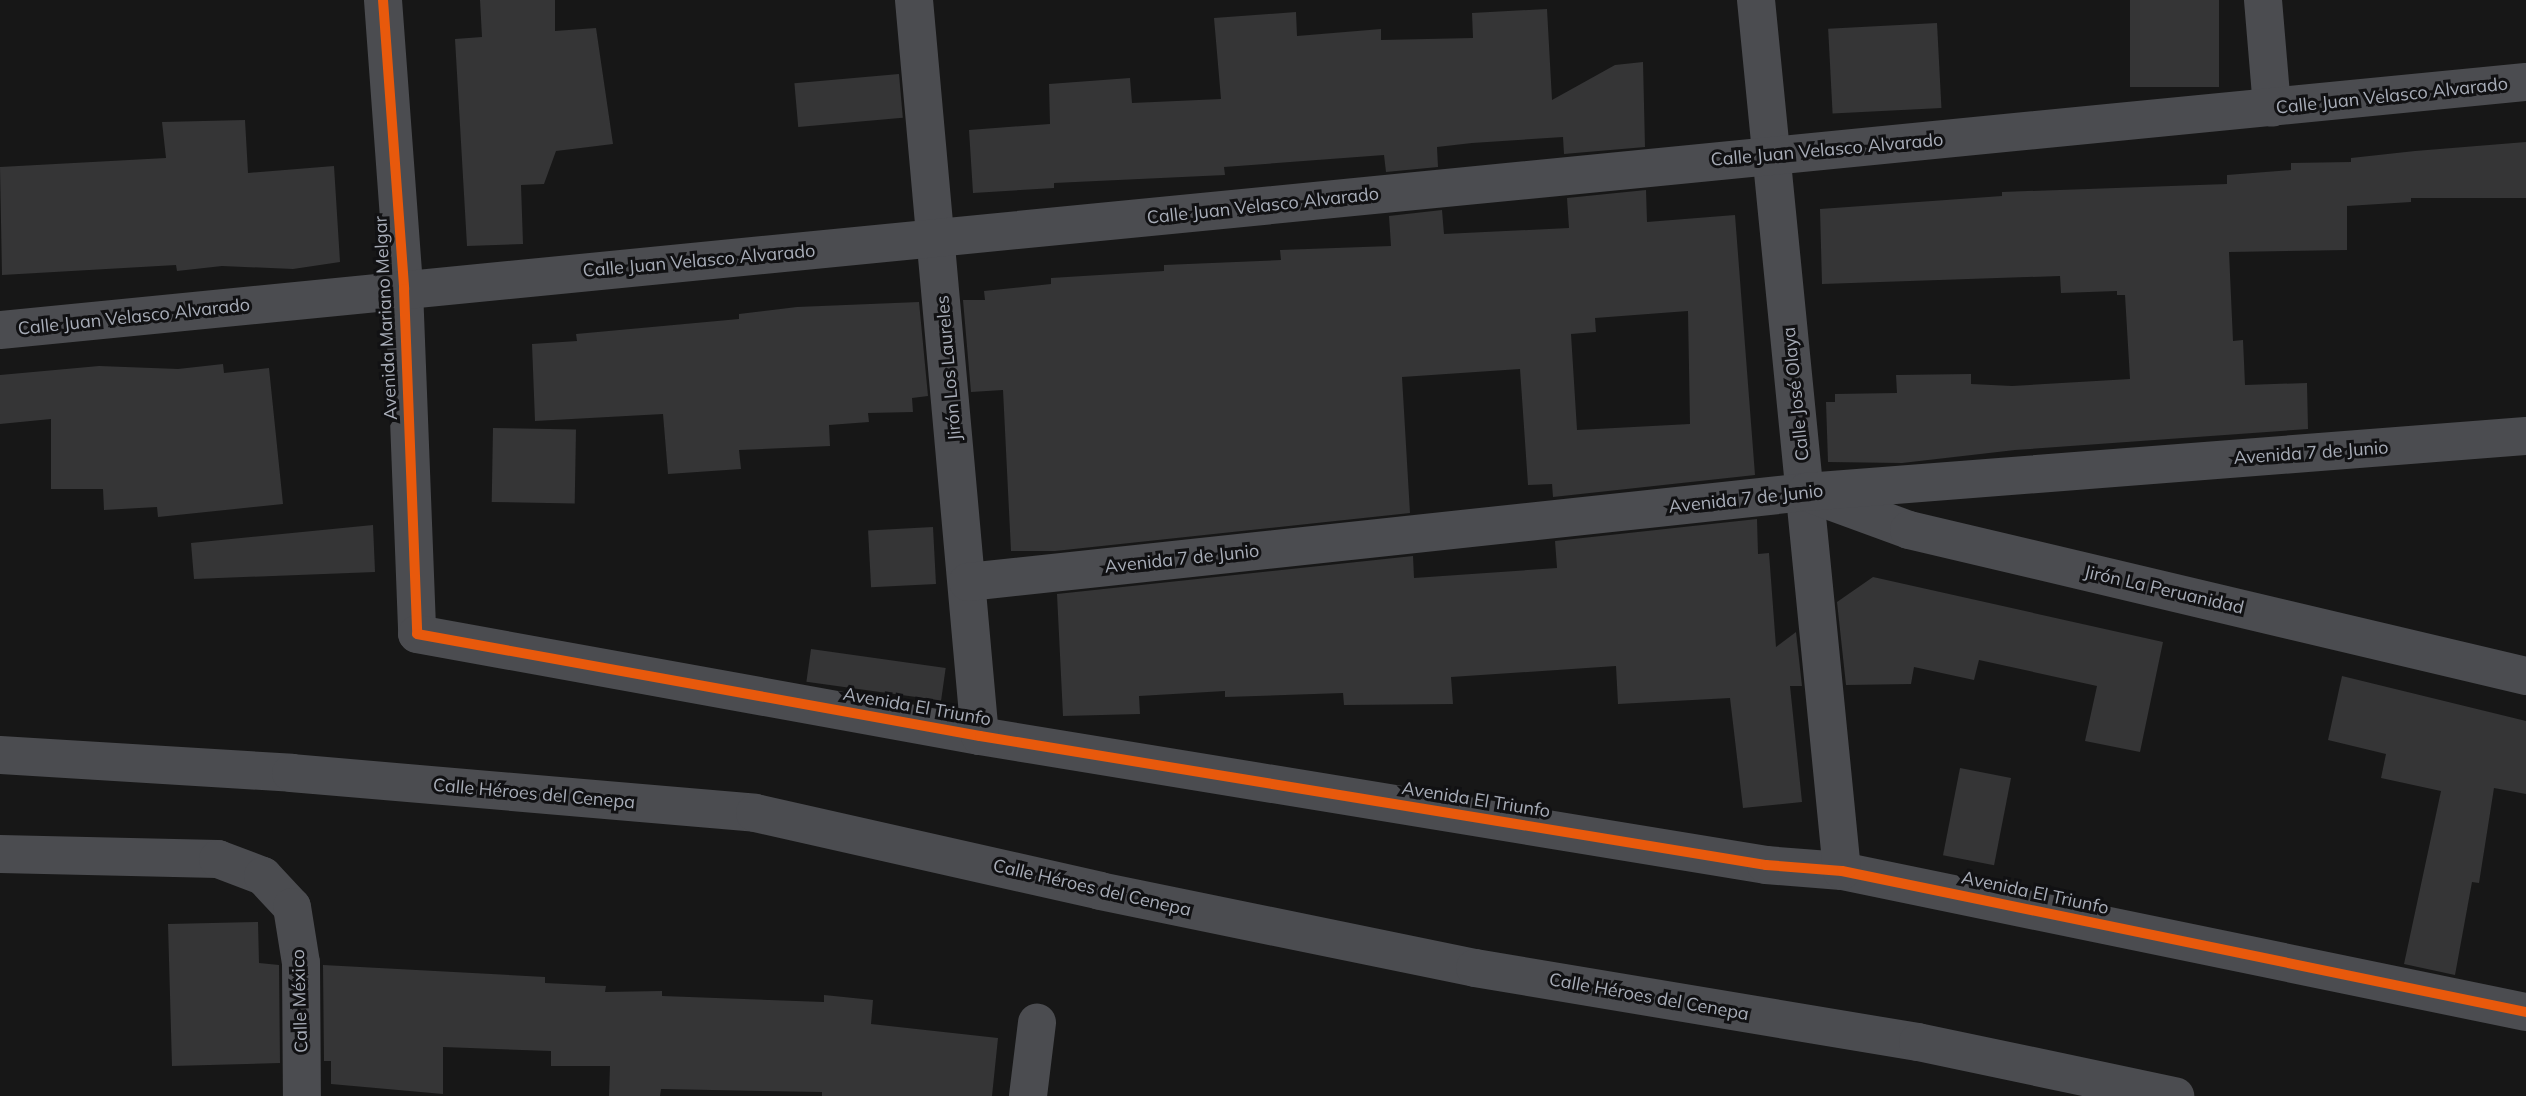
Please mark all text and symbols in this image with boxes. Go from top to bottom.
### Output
street label: Calle Juan Velasco Alvarado [2275,73,2509,119]
street label: Calle Juan Velasco Alvarado [1710,129,1944,171]
street label: Calle Juan Velasco Alvarado [1146,183,1380,229]
street label: Avenida Mariano Melgar [370,215,402,421]
street label: Calle Juan Velasco Alvarado [582,240,816,282]
street label: Calle Juan Velasco Alvarado [17,294,251,340]
street label: Jirón Los Laureles [932,294,966,442]
street label: Calle José Olaya [1778,326,1814,462]
street label: Avenida 7 de Junio [2233,437,2389,469]
street label: Avenida 7 de Junio [1668,480,1824,518]
street label: Avenida 7 de Junio [1104,540,1260,578]
street label: Jirón La Peruanidad [2082,561,2246,619]
street label: Avenida El Triunfo [841,683,993,731]
street label: Calle Héroes del Cenepa [432,774,636,814]
street label: Avenida El Triunfo [1400,778,1552,822]
street label: Calle Héroes del Cenepa [991,855,1193,921]
street label: Avenida El Triunfo [1959,867,2111,919]
street label: Calle México [287,949,313,1053]
street label: Calle Héroes del Cenepa [1547,969,1751,1025]

